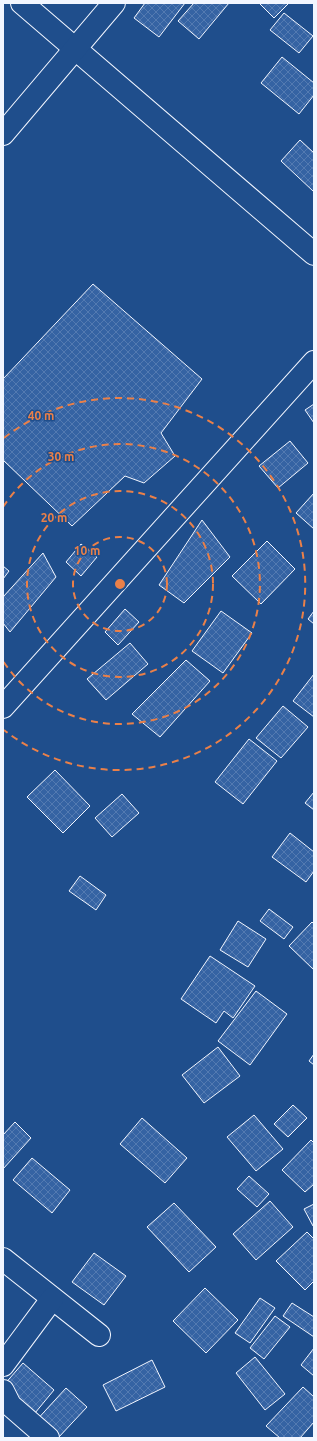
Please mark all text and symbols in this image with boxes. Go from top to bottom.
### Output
text: 40 m [28,409,54,422]
text: 30 m [48,450,74,463]
text: 20 m [41,511,67,524]
text: 10 m [74,544,100,557]
centre of rings [113,577,127,591]

